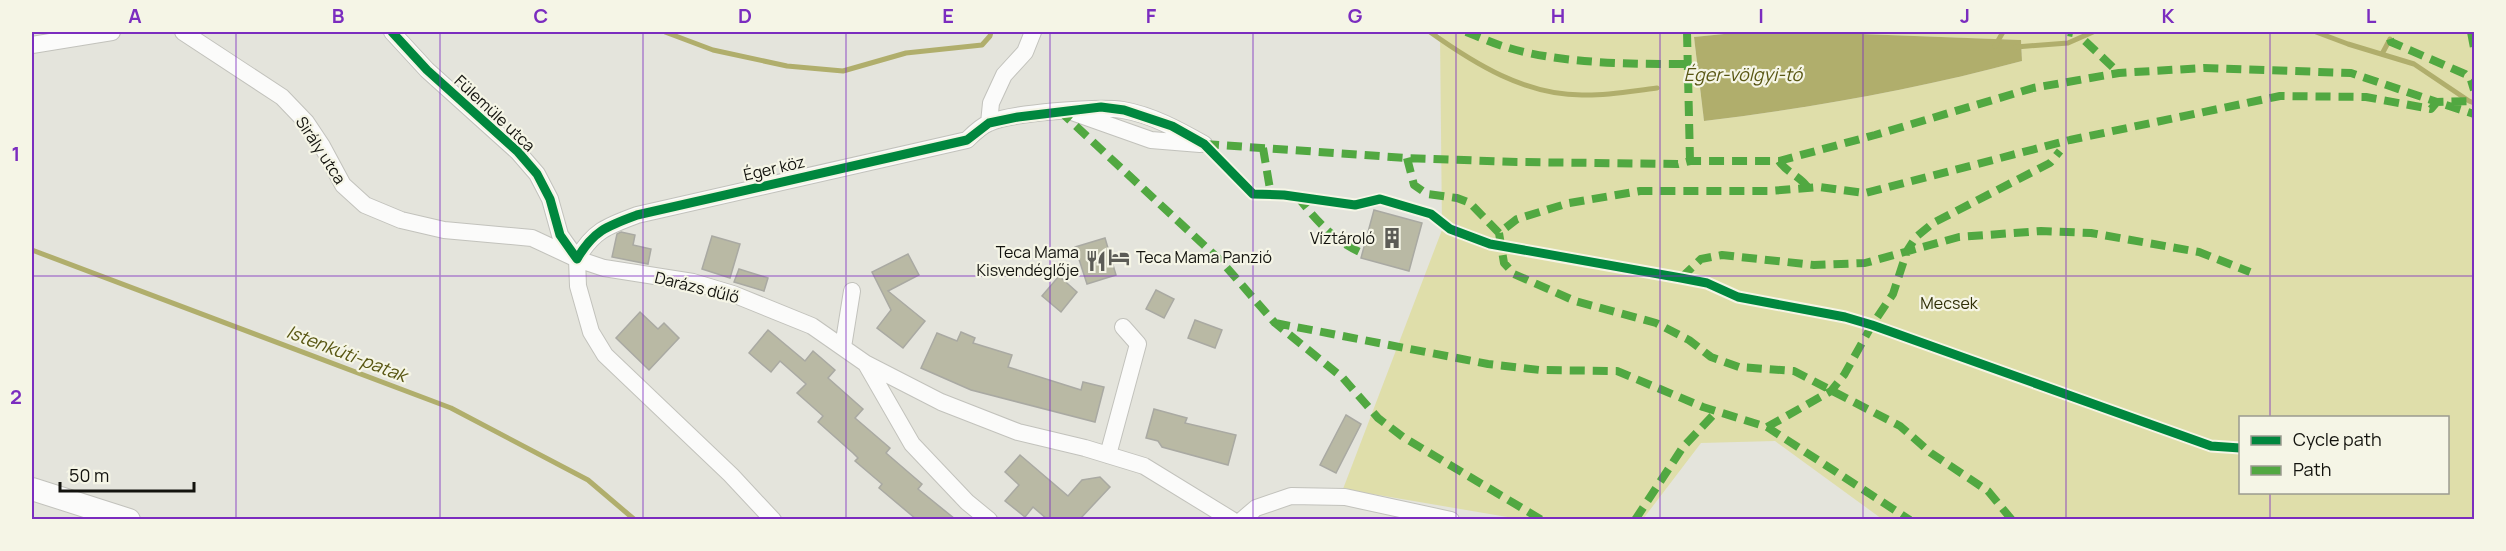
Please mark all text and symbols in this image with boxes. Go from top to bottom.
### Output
text: A [128,2,142,29]
text: B [332,2,345,29]
text: C [534,2,548,29]
text: D [738,2,752,29]
text: E [942,2,954,29]
text: F [1146,2,1157,29]
text: G [1348,2,1363,29]
text: H [1551,2,1565,29]
text: I [1758,2,1764,29]
text: J [1960,2,1970,29]
text: K [2162,2,2175,29]
text: L [2366,2,2377,29]
water label: Éger-völgyi-tó [1684,62,1804,86]
street label: Fülemüle utca [450,70,540,156]
street label: Sirály utca [291,112,351,188]
text: 1 [12,140,20,167]
street label: Éger köz [741,150,807,186]
building icon: Víztároló [1380,226,1404,250]
place label: Víztároló [1310,227,1375,249]
place label: Teca Mama Kisvendéglője [976,241,1079,281]
hotel icon: Teca Mama Panzió [1107,245,1131,269]
place label: Teca Mama Panzió [1136,246,1272,268]
restaurant icon: Teca Mama Kisvendéglője [1084,249,1108,273]
street label: Darázs dűlő [653,266,741,308]
park label: Mecsek [1920,292,1979,314]
water label: Istenkúti-patak [283,319,413,388]
text: 2 [10,383,22,410]
legend [2239,416,2449,494]
text: Cycle path [2293,427,2382,451]
scale bar [60,455,194,493]
text: Path [2293,457,2331,481]
text: 50 m [69,463,109,487]

